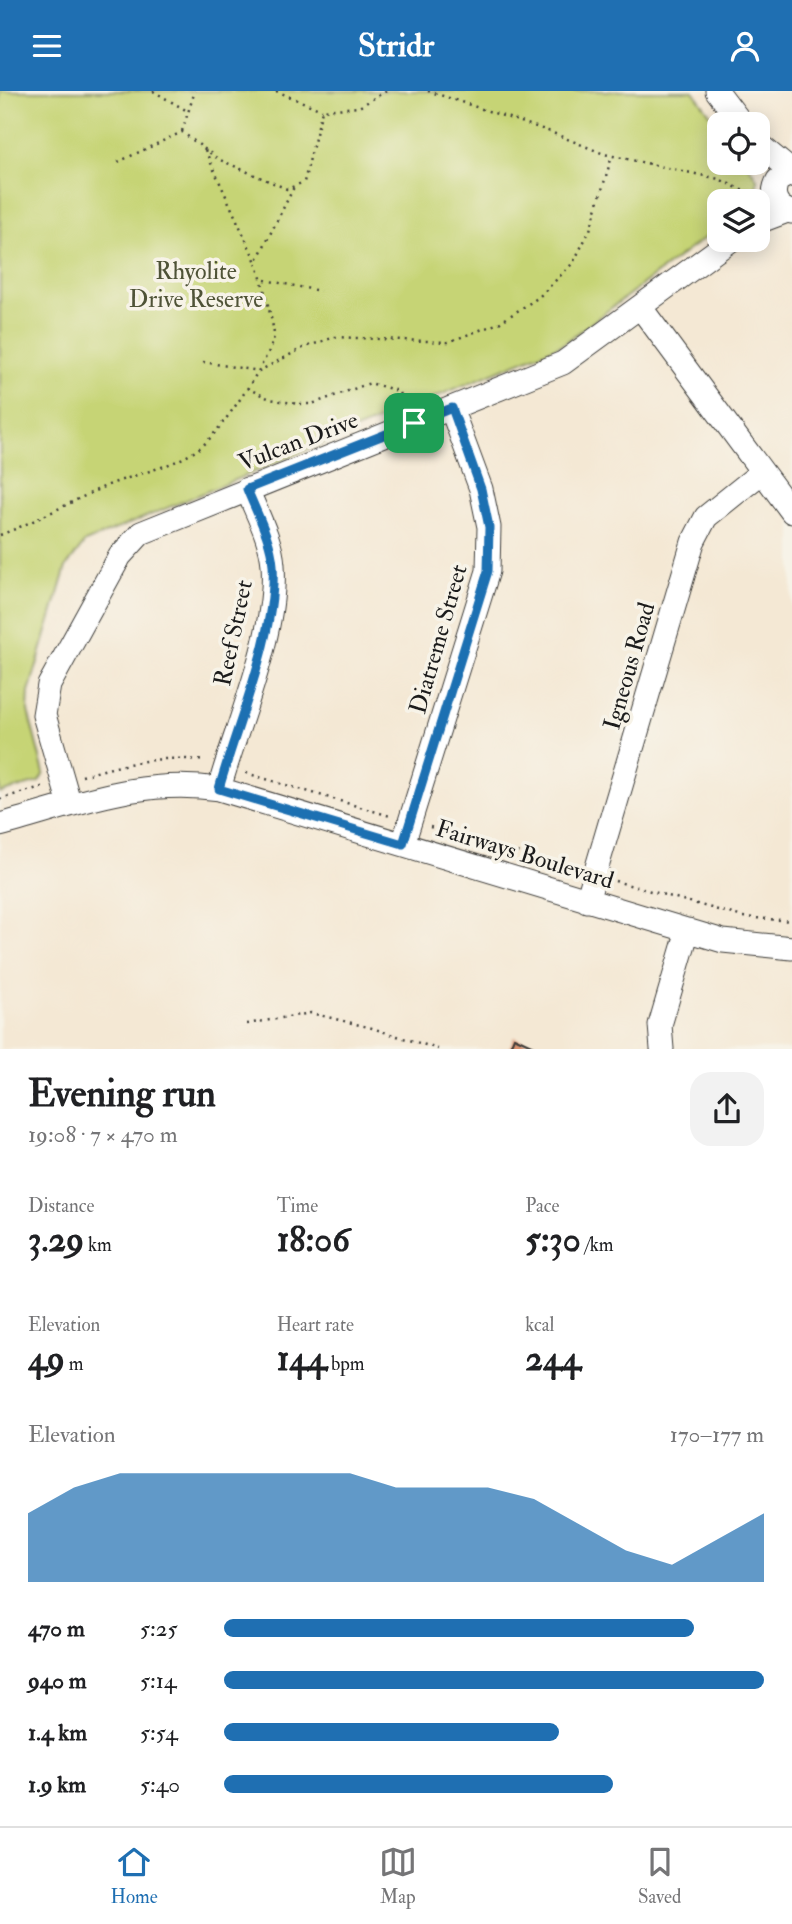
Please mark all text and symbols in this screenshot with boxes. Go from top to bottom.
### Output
text: Stridr [358,26,434,66]
icon: menu [28,27,66,65]
icon: person [726,27,764,65]
map controls [707,112,770,252]
button: locate [707,112,770,175]
button: layers [707,189,770,252]
park label: Rhyolite Drive Reserve [129,256,263,315]
pin [384,393,444,453]
street label: Vulcan Drive [234,404,362,478]
icon: arrive [395,404,433,442]
street label: Diatreme Street [402,561,475,717]
street label: Reef Street [207,577,260,689]
street label: Igneous Road [596,599,663,734]
street label: Fairways Boulevard [432,813,618,896]
text: Evening run [28,1070,216,1118]
button: share [690,1072,764,1146]
text: 19:08 · 7 × 470 m [28,1120,178,1149]
text: Distance [28,1194,94,1218]
text: Time [277,1194,318,1218]
text: Pace [525,1194,559,1218]
text: 3.29 [28,1218,84,1262]
text: 18:06 [277,1218,350,1262]
text: 5:30 [525,1218,581,1262]
text: km [84,1233,112,1257]
text: /km [581,1233,613,1257]
text: Elevation [28,1313,100,1337]
text: Heart rate [277,1313,354,1337]
text: kcal [525,1313,554,1337]
text: 49 [28,1337,65,1381]
text: 144 [277,1337,327,1381]
text: 244 [525,1337,581,1381]
text: m [65,1352,84,1376]
text: bpm [327,1352,365,1376]
text: Elevation [28,1420,116,1449]
text: 170–177 m [670,1420,764,1449]
text: 470 m [28,1614,85,1643]
text: 5:25 [140,1614,178,1643]
text: 940 m [28,1666,87,1695]
text: 5:14 [140,1666,176,1695]
text: 1.4 km [28,1718,87,1747]
text: 5:54 [140,1718,178,1747]
text: 1.9 km [28,1770,86,1799]
text: 5:40 [140,1770,180,1799]
tab: Home [111,1843,158,1909]
tab: Map [379,1843,417,1909]
tab: Saved [638,1843,681,1909]

